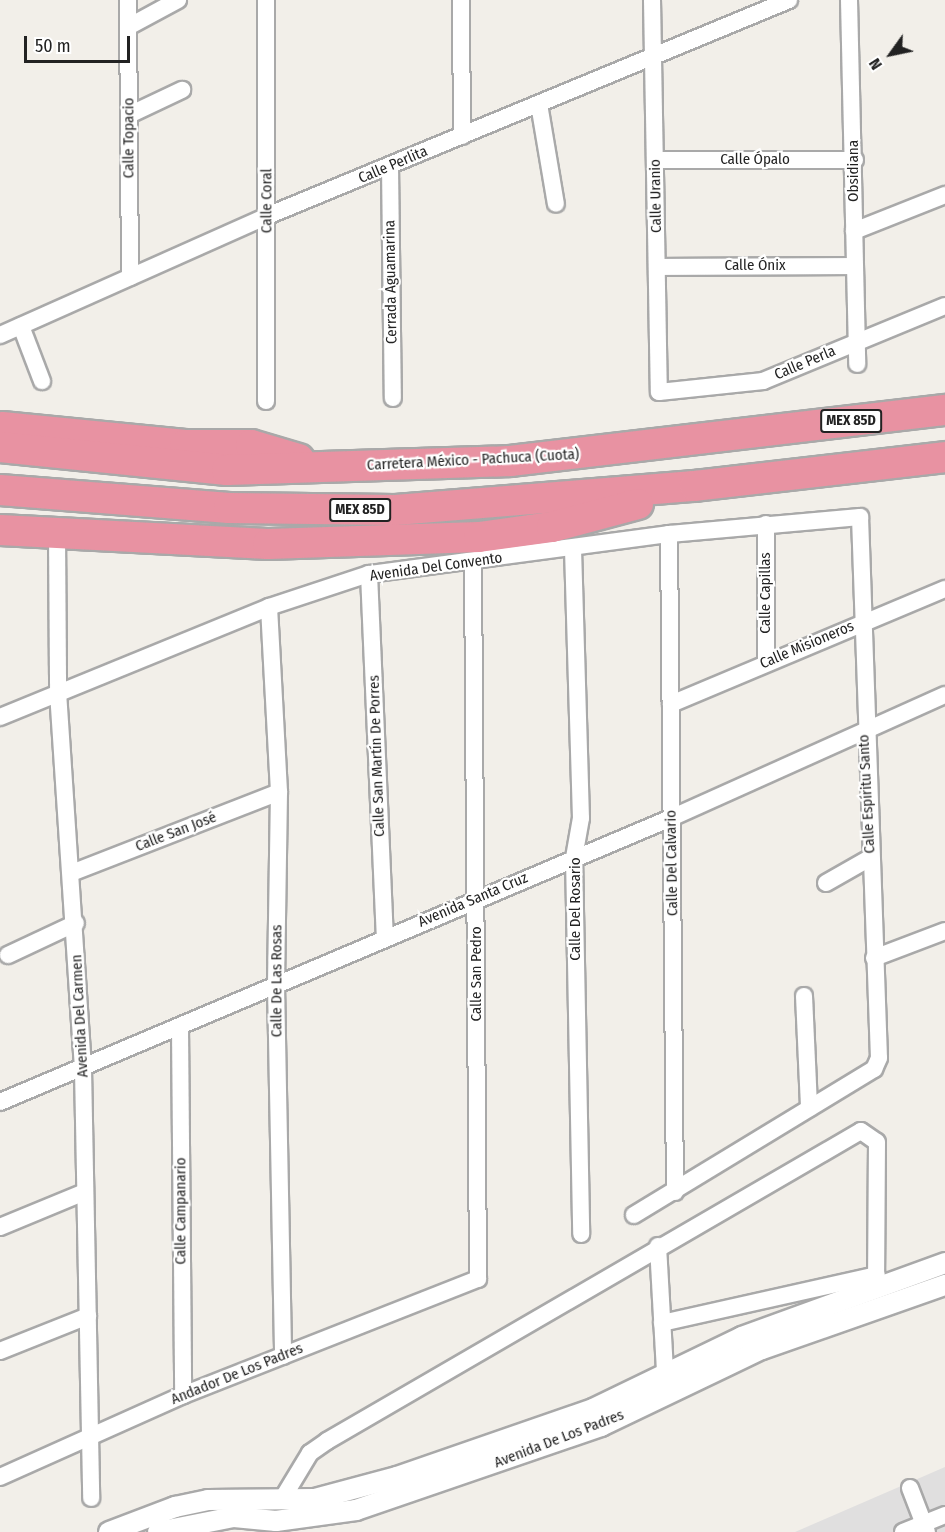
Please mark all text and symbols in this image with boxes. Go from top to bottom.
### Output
scale bar [27,24,134,62]
north arrow [861,24,921,84]
text: 50 m [35,35,71,57]
text: N [865,55,886,73]
street label: Calle Topacio [120,98,138,178]
street label: Obsidiana [845,140,863,202]
street label: Calle Perlita [356,142,430,188]
street label: Calle Ópalo [720,151,790,169]
street label: Calle Uranio [646,159,666,233]
street label: Calle Coral [258,169,276,233]
street label: Cerrada Aguamarina [381,220,401,344]
street label: Calle Ónix [724,257,786,275]
street label: Calle Perla [772,342,838,384]
road number: MEX 85D [820,410,882,432]
street label: Carretera México - Pachuca (Cuota) [366,445,580,475]
road number: MEX 85D [328,499,392,521]
street label: Avenida Del Convento [369,549,503,585]
street label: Calle Capillas [757,552,775,634]
street label: Calle Misioneros [757,617,857,673]
street label: Calle San Martín De Porres [365,675,389,837]
street label: Calle Espíritu Santo [855,734,879,854]
street label: Calle San José [133,808,219,856]
street label: Calle Del Calvario [662,810,682,916]
street label: Calle Del Rosario [567,857,585,961]
street label: Avenida Santa Cruz [416,869,530,931]
street label: Calle De Las Rosas [268,925,286,1037]
street label: Calle San Pedro [468,926,486,1022]
street label: Avenida Del Carmen [68,954,92,1078]
street label: Calle Campanario [172,1157,190,1265]
street label: Andador De Los Padres [168,1339,306,1409]
street label: Avenida De Los Padres [492,1406,626,1472]

